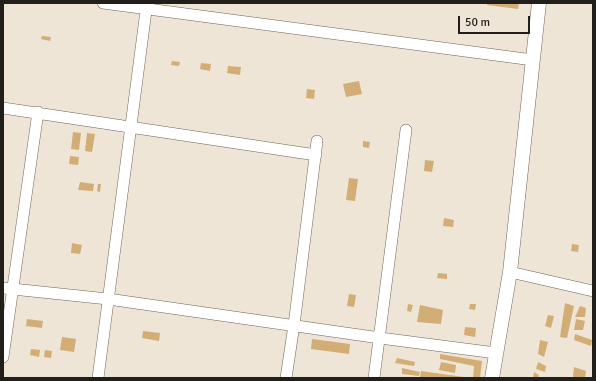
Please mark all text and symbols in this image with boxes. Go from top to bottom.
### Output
scale bar [460,8,532,34]
text: 50 m [465,15,490,30]

